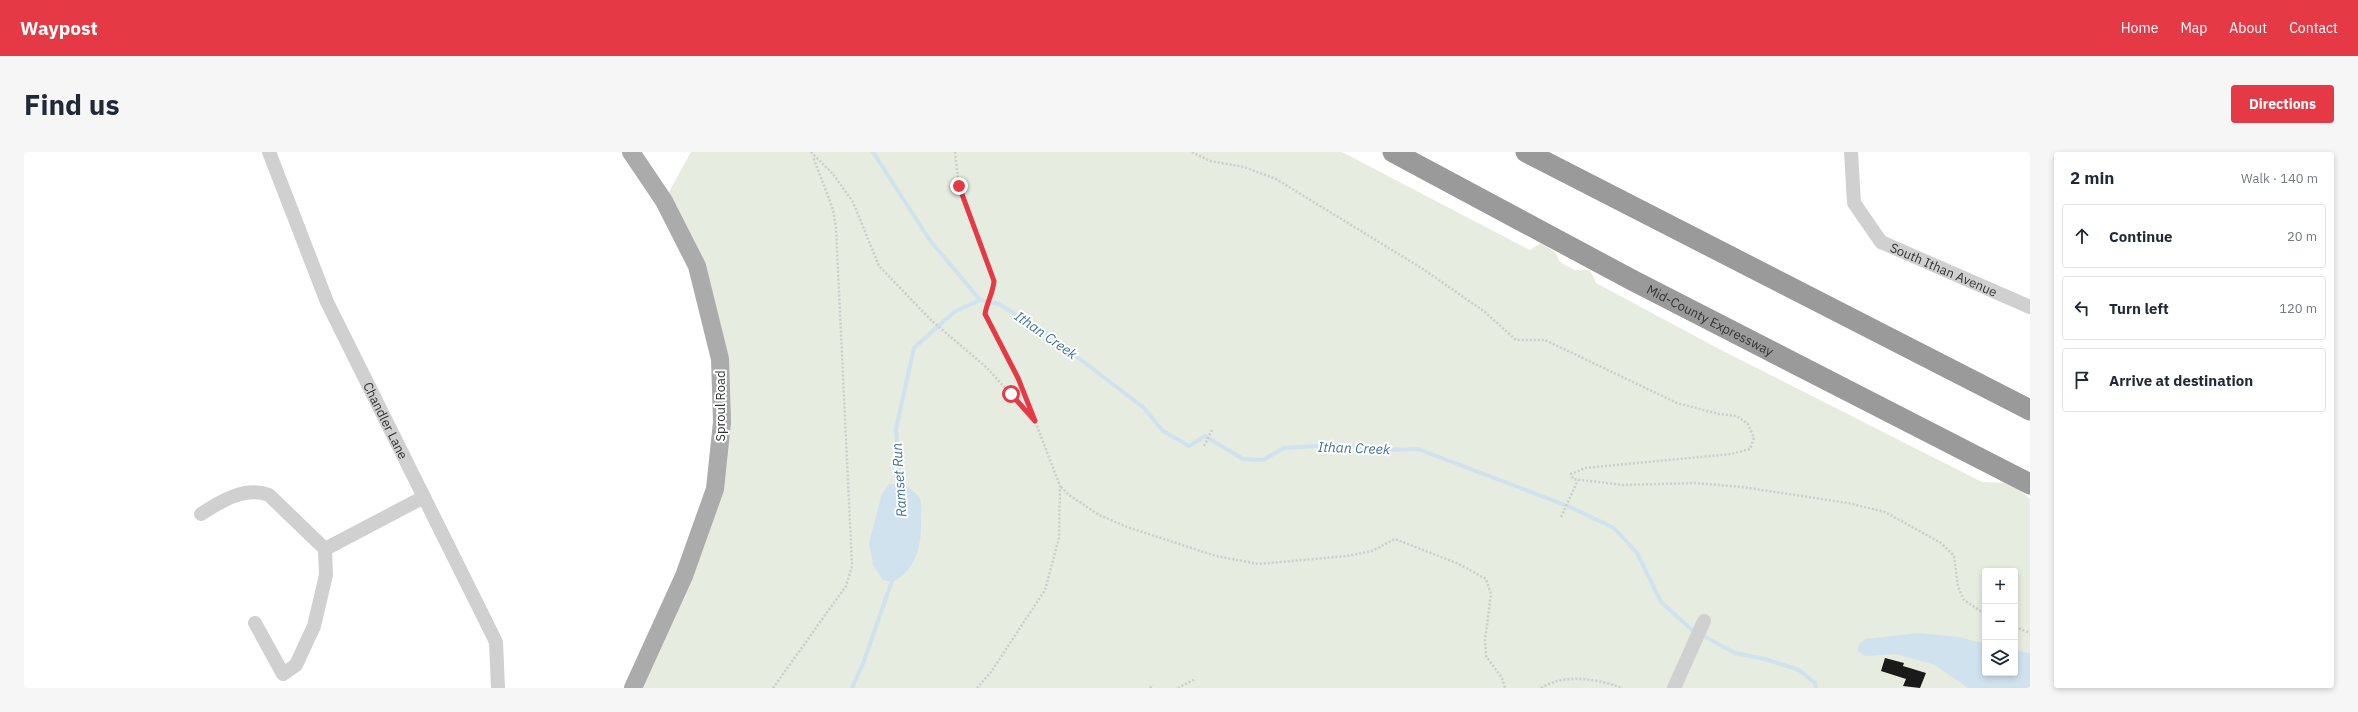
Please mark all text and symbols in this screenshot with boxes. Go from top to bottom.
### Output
text: Waypost [20,16,98,40]
text: Home [2121,19,2158,37]
text: Map [2180,19,2207,37]
text: About [2229,19,2267,37]
text: Contact [2289,19,2338,37]
button: Directions [2231,85,2334,123]
text: Find us [24,86,120,123]
text: 2 min [2070,167,2114,189]
text: Walk · 140 m [2241,170,2318,187]
route end [950,177,968,195]
icon: ahead [2071,225,2093,247]
text: Continue [2109,227,2173,246]
text: 20 m [2287,228,2317,245]
street label: South Ithan Avenue [1888,239,2000,300]
street label: Mid-County Expressway [1644,281,1777,360]
icon: left [2071,297,2093,319]
text: Turn left [2109,299,2169,318]
text: 120 m [2279,300,2317,317]
water label: Ithan Creek [1011,307,1081,364]
icon: arrive [2071,369,2093,391]
street label: Sproul Road [712,371,729,441]
text: Arrive at destination [2109,371,2253,390]
street label: Chandler Lane [360,379,412,462]
route start [1002,385,1020,403]
water label: Ithan Creek [1318,438,1391,458]
water label: Ramset Run [887,442,911,518]
map controls [1982,568,2018,676]
button: + [1982,568,2018,604]
button: − [1982,604,2018,640]
button: layers [1982,640,2018,676]

